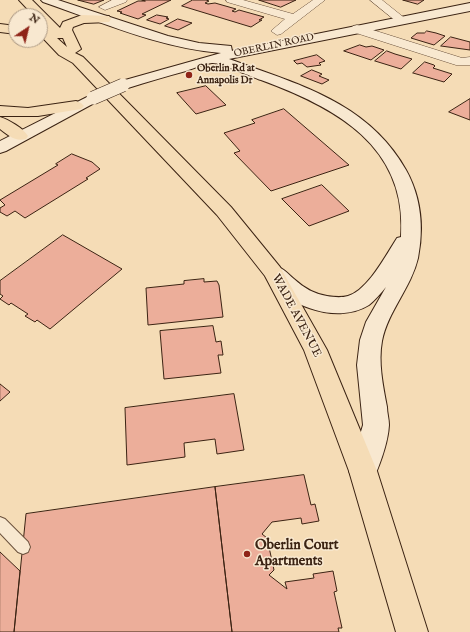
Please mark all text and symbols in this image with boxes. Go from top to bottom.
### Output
north arrow [8,8,48,48]
text: N [26,11,42,27]
street label: OBERLIN ROAD [233,32,315,60]
place label: Oberlin Rd at Annapolis Dr [197,63,255,86]
marker: Oberlin Rd at Annapolis Dr [184,70,194,80]
street label: WADE AVENUE [268,272,324,360]
place label: Oberlin Court Apartments [255,538,338,570]
marker: Oberlin Court Apartments [242,549,252,559]

